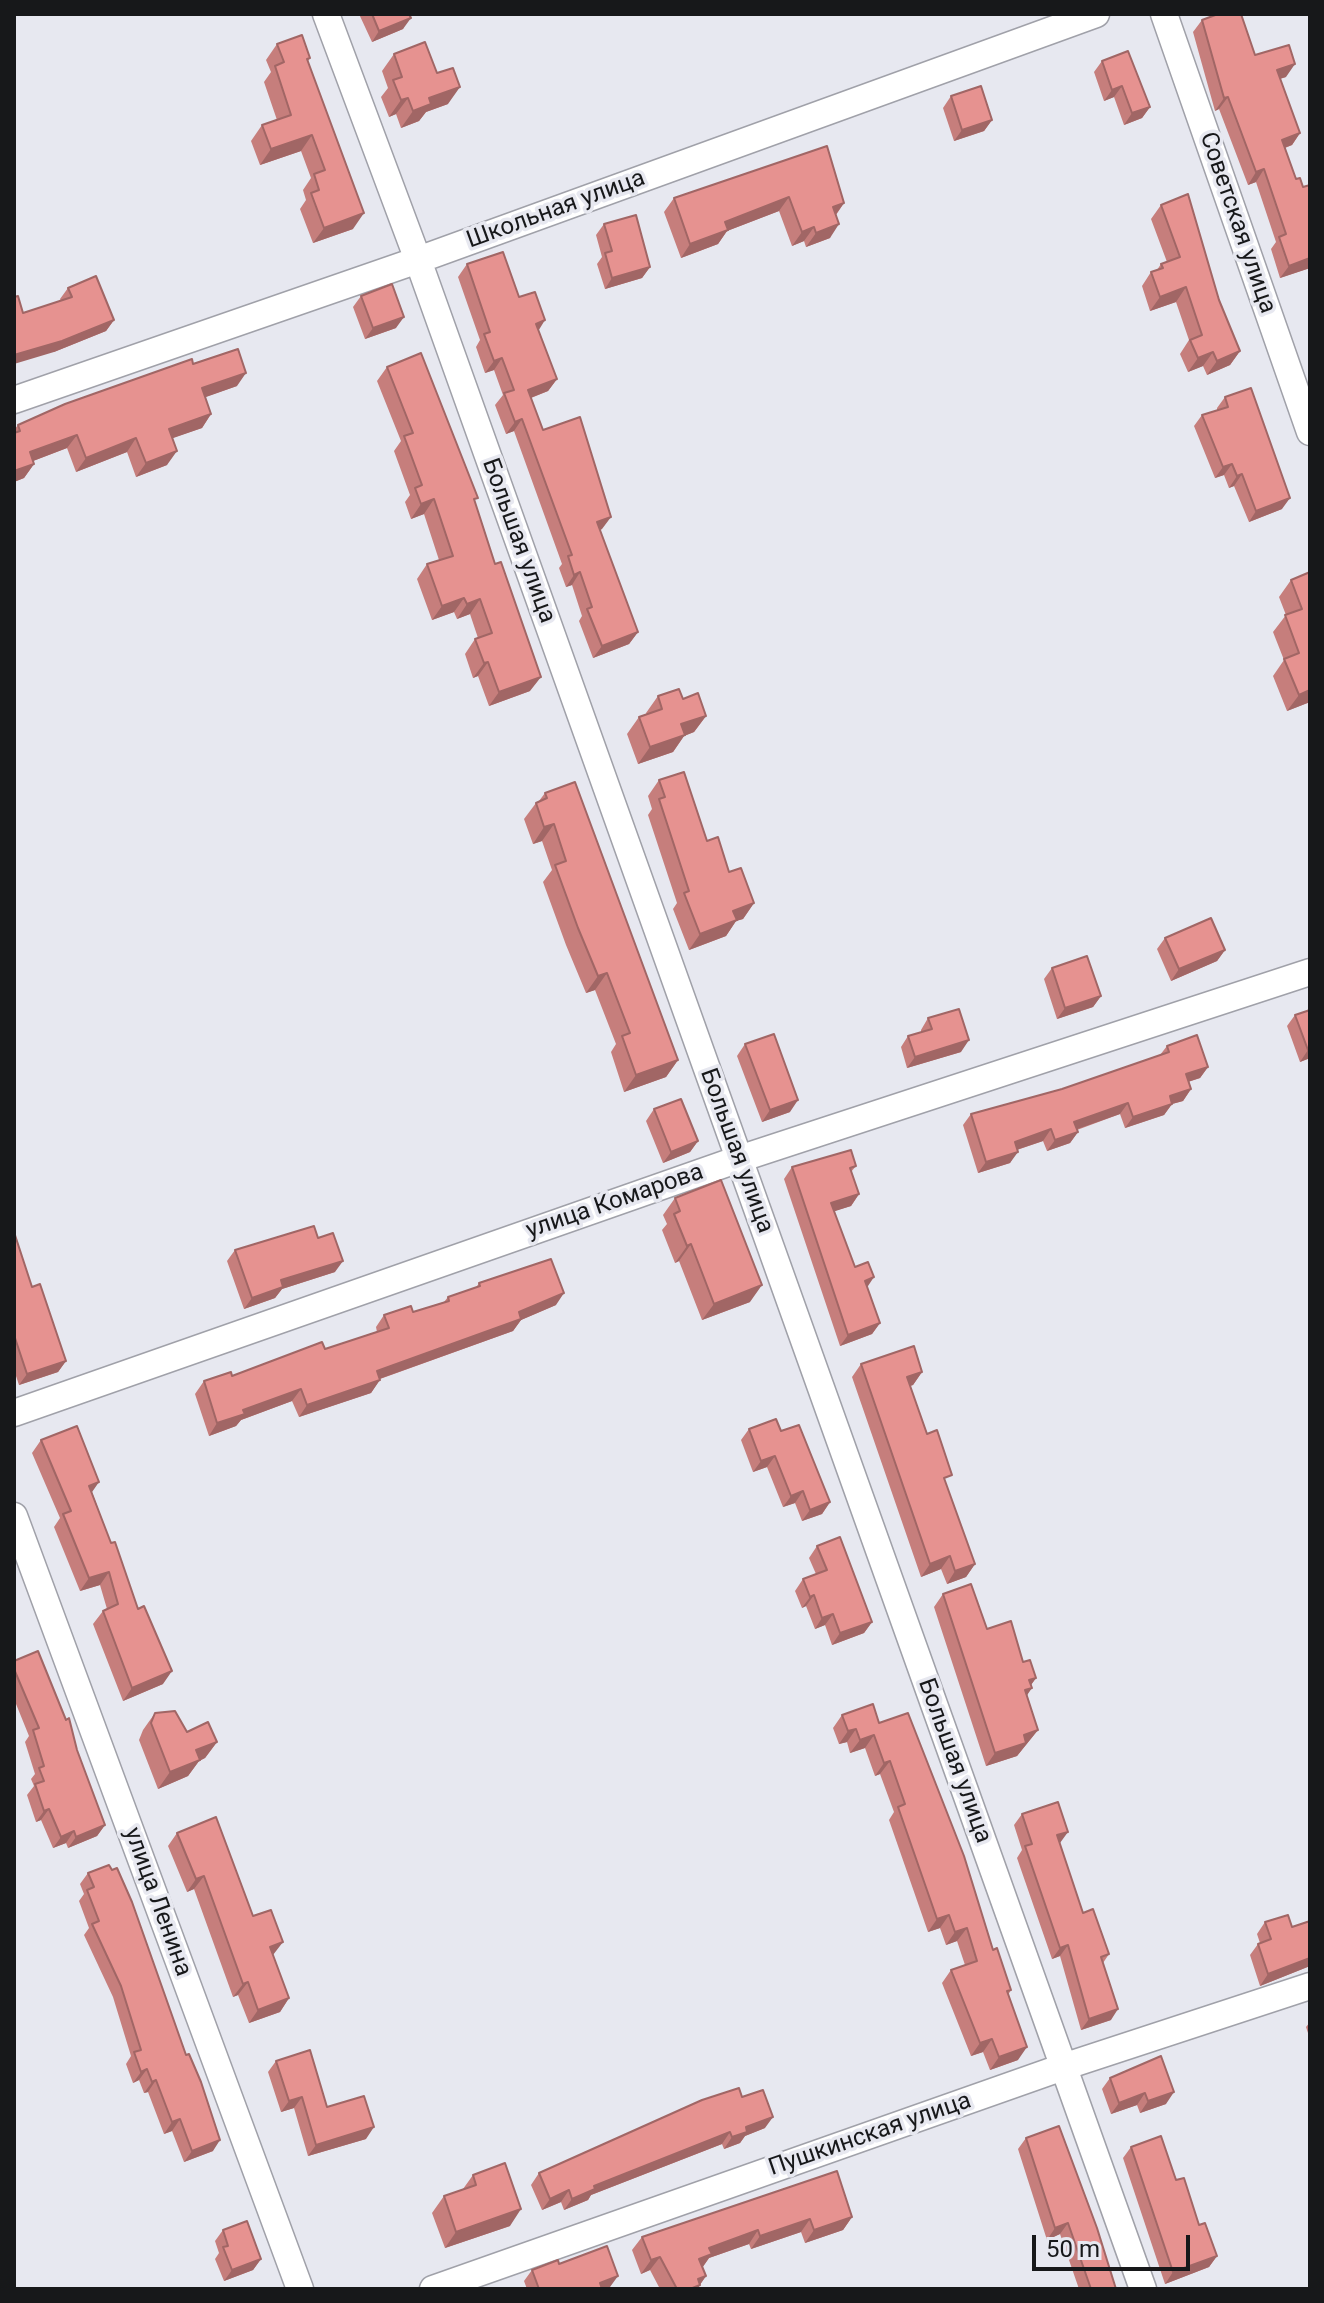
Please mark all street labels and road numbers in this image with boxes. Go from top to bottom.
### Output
street label: Советская улица [1192,129,1282,317]
street label: Школьная улица [463,164,649,256]
street label: Большая улица [475,455,561,627]
street label: Большая улица [693,1065,779,1237]
street label: улица Комарова [523,1158,707,1246]
street label: Большая улица [911,1675,997,1847]
street label: улица Ленина [117,1824,197,1980]
street label: Пушкинская улица [765,2087,975,2183]

